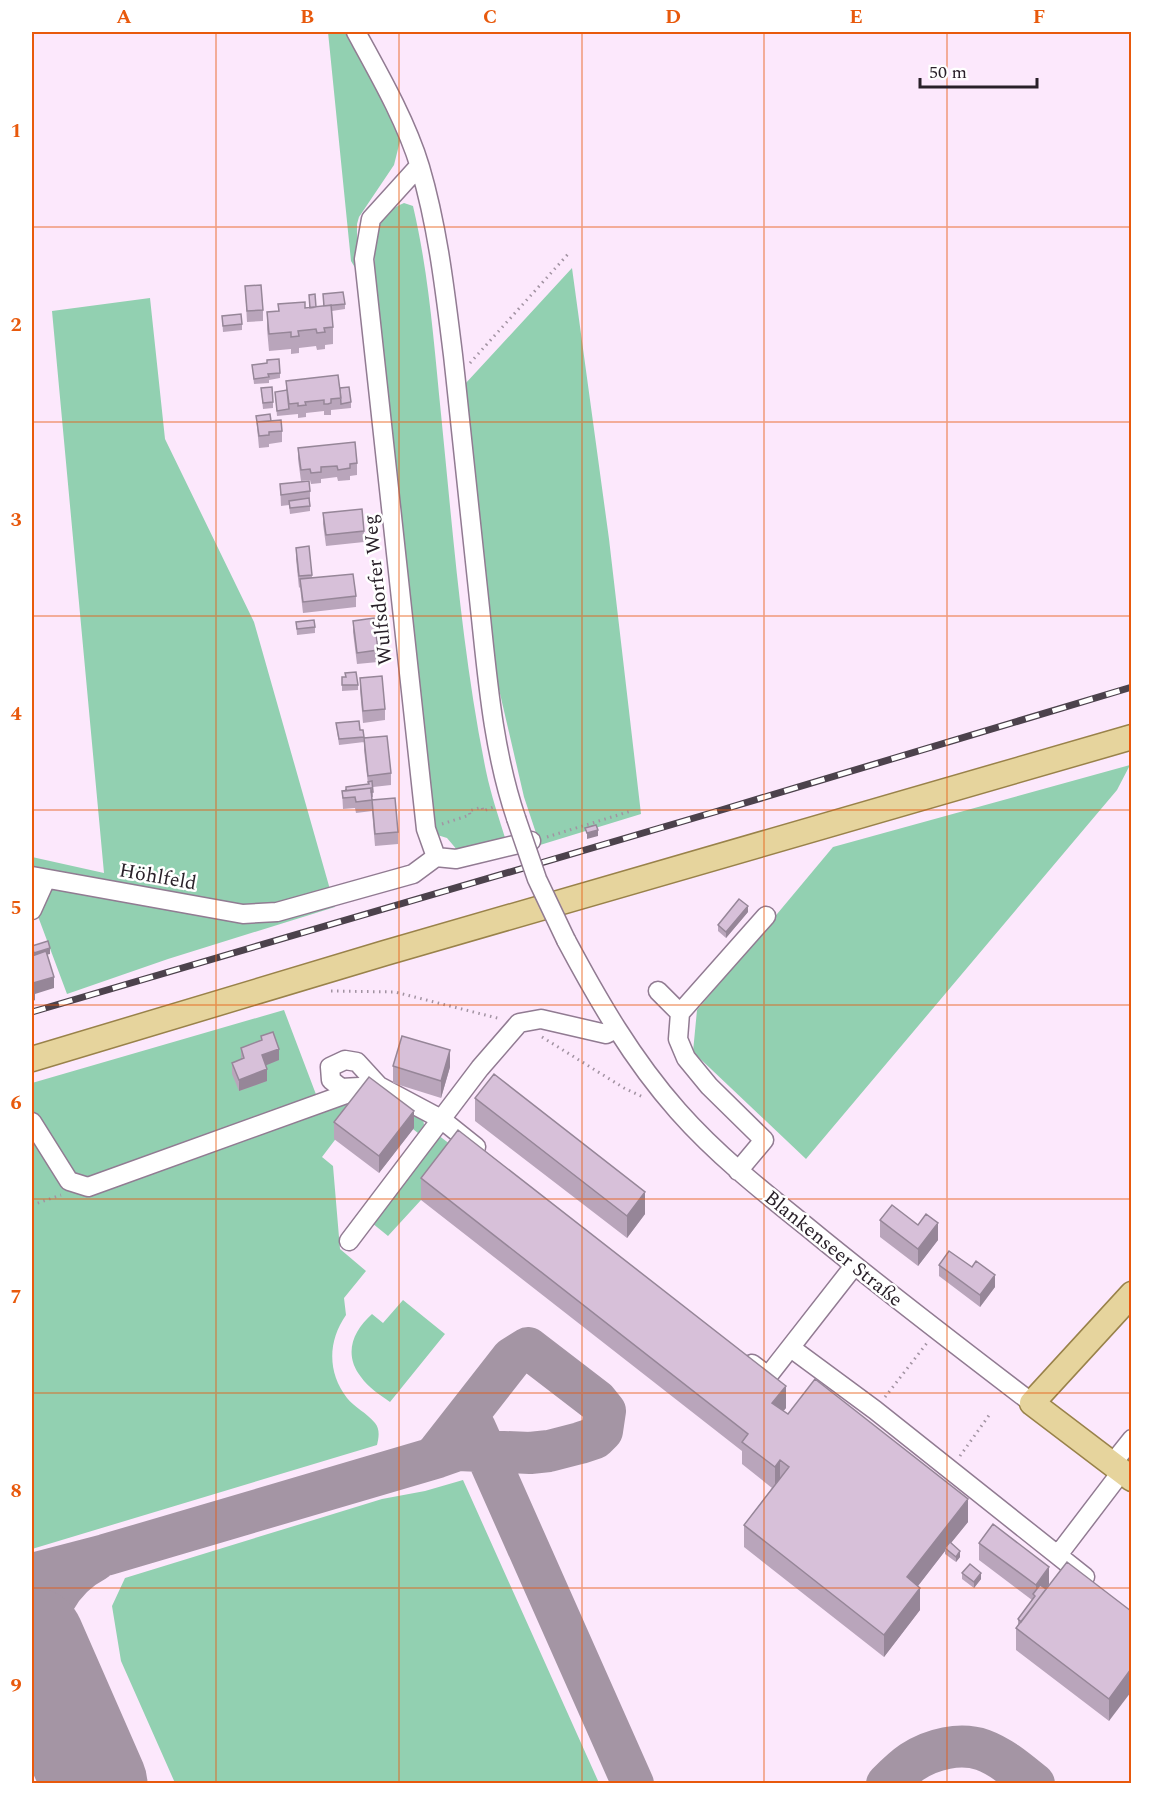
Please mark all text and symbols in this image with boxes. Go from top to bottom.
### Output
text: A [116,2,132,32]
text: B [300,2,314,32]
text: C [483,2,497,32]
text: D [665,2,681,32]
text: E [849,2,863,32]
text: F [1033,2,1045,32]
scale bar [920,51,1037,89]
text: 50 m [929,59,967,86]
text: 1 [10,116,22,146]
text: 2 [10,310,22,340]
text: 3 [10,505,22,535]
street label: Wulfsdorfer Weg [355,513,401,667]
text: 4 [10,699,22,729]
street label: Höhlfeld [117,855,199,899]
text: 5 [10,893,22,923]
text: 6 [10,1088,22,1118]
street label: Blankenseer Straße [757,1183,909,1314]
text: 7 [10,1282,22,1312]
text: 8 [10,1476,22,1506]
text: 9 [10,1671,22,1701]

